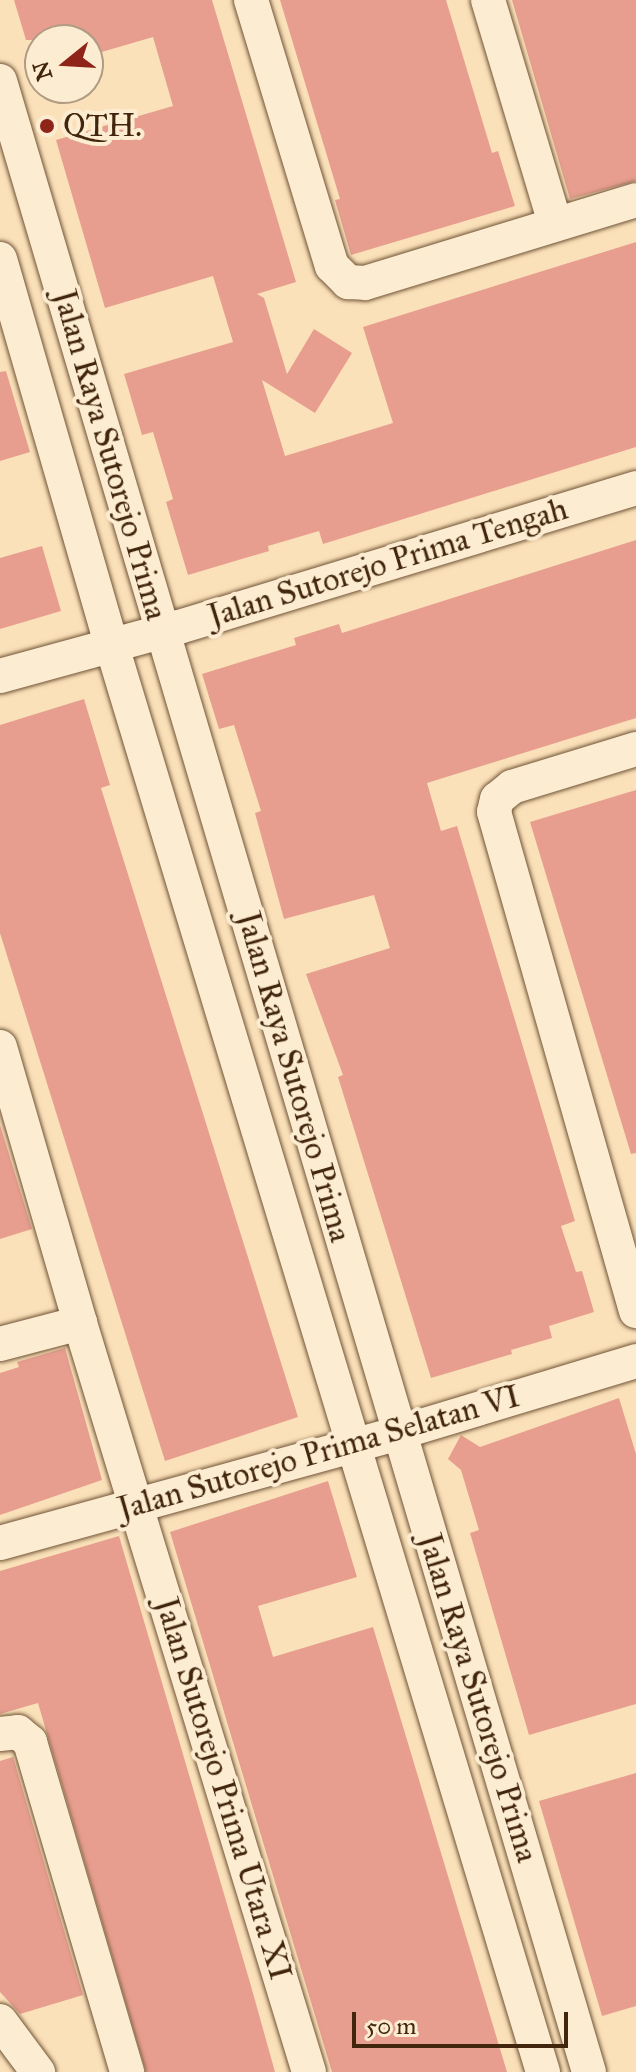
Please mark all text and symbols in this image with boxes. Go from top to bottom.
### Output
north arrow [24,24,104,104]
text: N [27,58,58,84]
place label: QTH. [63,107,142,145]
marker: QTH. [38,117,56,135]
street label: Jalan Raya Sutorejo Prima [44,286,176,624]
street label: Jalan Sutorejo Prima Tengah [204,490,572,636]
street label: Jalan Raya Sutorejo Prima [228,908,360,1246]
street label: Jalan Sutorejo Prima Selatan VI [114,1377,524,1529]
street label: Jalan Raya Sutorejo Prima [410,1529,546,1867]
street label: Jalan Sutorejo Prima Utara XI [146,1593,300,1985]
scale bar [356,1996,572,2046]
text: 50 m [366,2011,416,2041]

